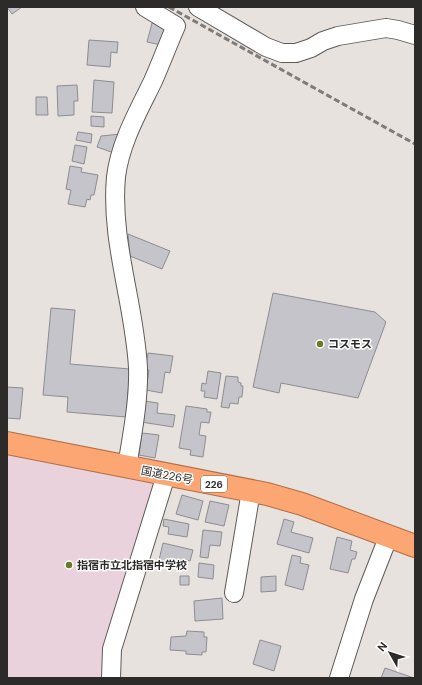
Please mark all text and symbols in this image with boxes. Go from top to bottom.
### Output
place label: コスモス [328,337,372,351]
marker: コスモス [315,339,325,349]
street label: 国道226号 [140,463,194,487]
road number: 226 [201,476,227,492]
place label: 指宿市立北指宿中学校 [77,558,187,572]
marker: 指宿市立北指宿中学校 [64,560,74,570]
north arrow [370,633,410,673]
text: N [374,639,390,654]

